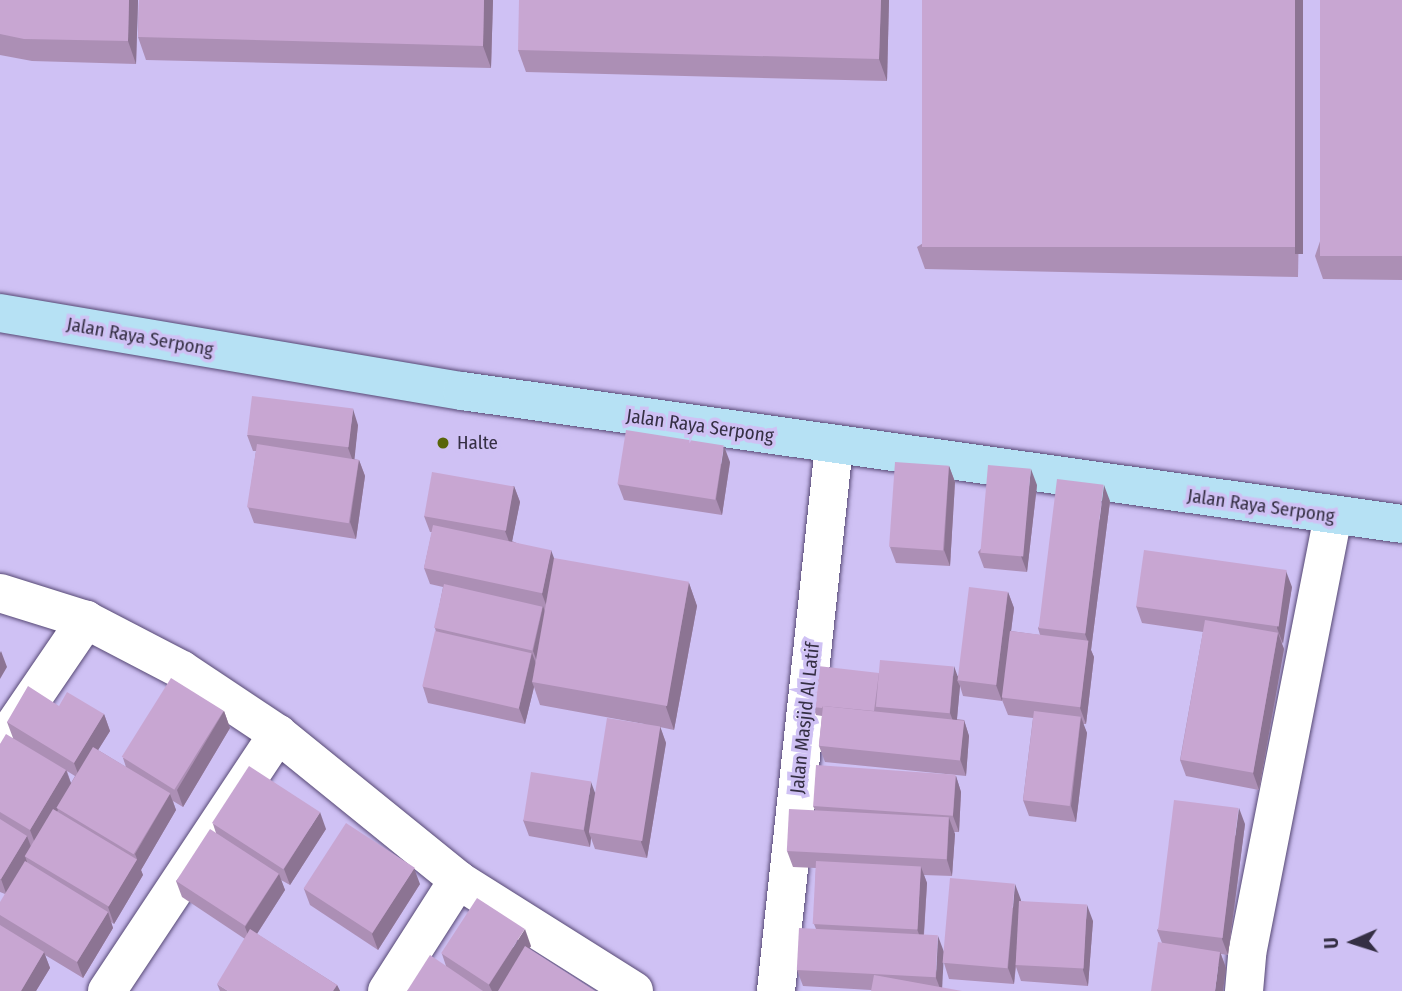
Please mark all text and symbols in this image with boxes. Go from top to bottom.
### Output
street label: Jalan Raya Serpong [65,313,215,361]
street label: Jalan Raya Serpong [625,404,775,448]
place label: Halte [457,432,498,454]
marker: Halte [435,435,451,451]
street label: Jalan Raya Serpong [1186,484,1336,528]
street label: Jalan Masjid Al Latif [786,641,824,795]
north arrow [1318,907,1388,977]
text: U [1320,937,1343,949]

